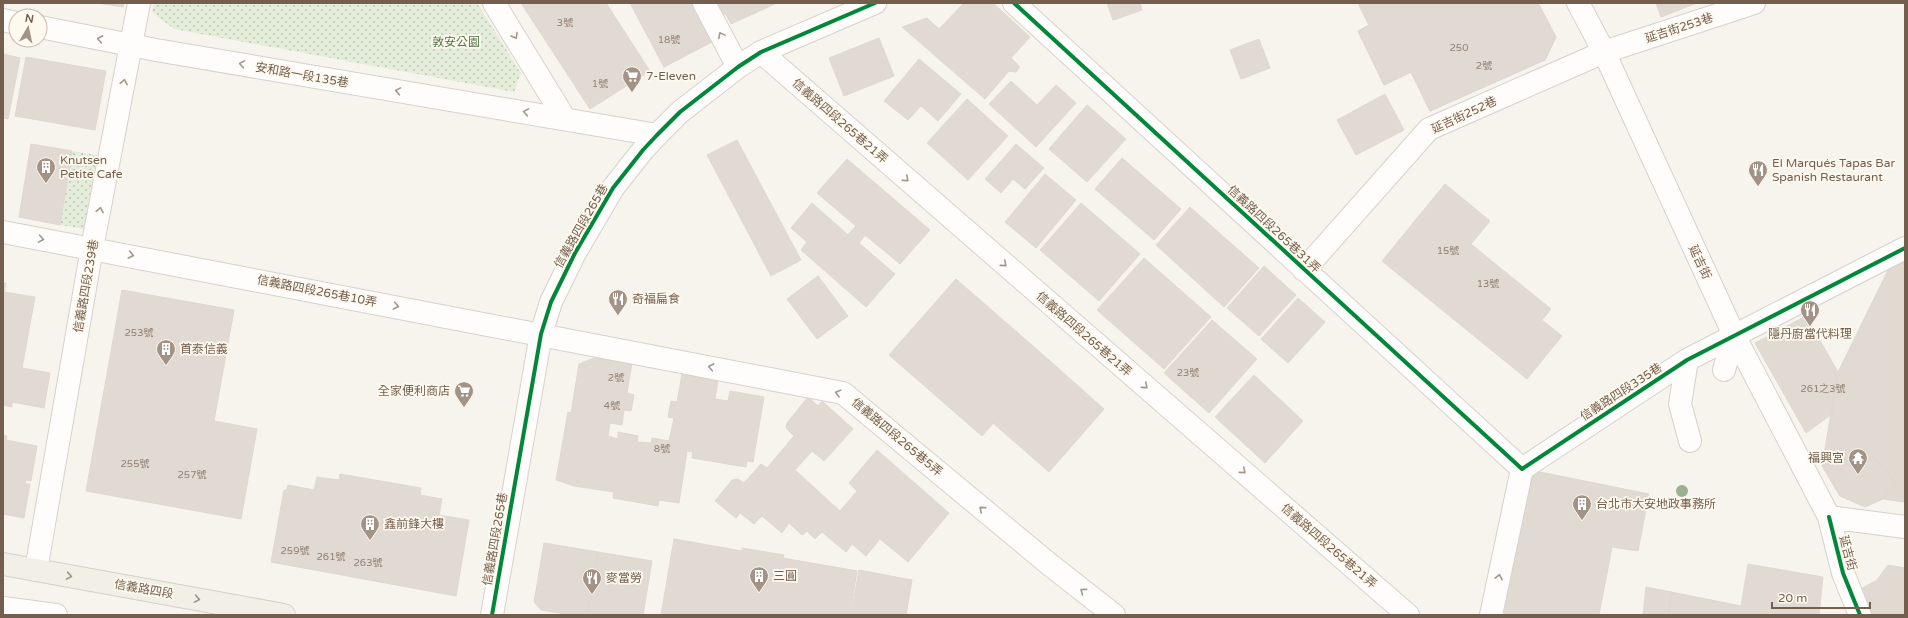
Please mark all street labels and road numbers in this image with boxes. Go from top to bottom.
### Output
street label: 延吉街253巷 [1643,10,1715,46]
street label: 安和路一段135巷 [254,60,350,90]
street label: 信義路四段265巷21弄 [789,76,891,166]
street label: 延吉街252巷 [1429,94,1499,136]
street label: 信義路四段265巷 [551,182,611,270]
street label: 信義路四段265巷31弄 [1225,182,1323,276]
street label: 信義路四段239巷 [71,238,101,334]
street label: 延吉街 [1686,243,1714,281]
street label: 信義路四段265巷10弄 [256,273,378,309]
street label: 信義路四段265巷21弄 [1033,289,1135,379]
street label: 信義路四段335巷 [1578,360,1664,424]
street label: 信義路四段265巷5弄 [849,395,945,479]
street label: 信義路四段265巷 [480,491,510,587]
street label: 信義路四段265巷21弄 [1278,501,1380,591]
street label: 延吉街 [1837,534,1859,572]
street label: 信義路四段 [113,577,175,601]

